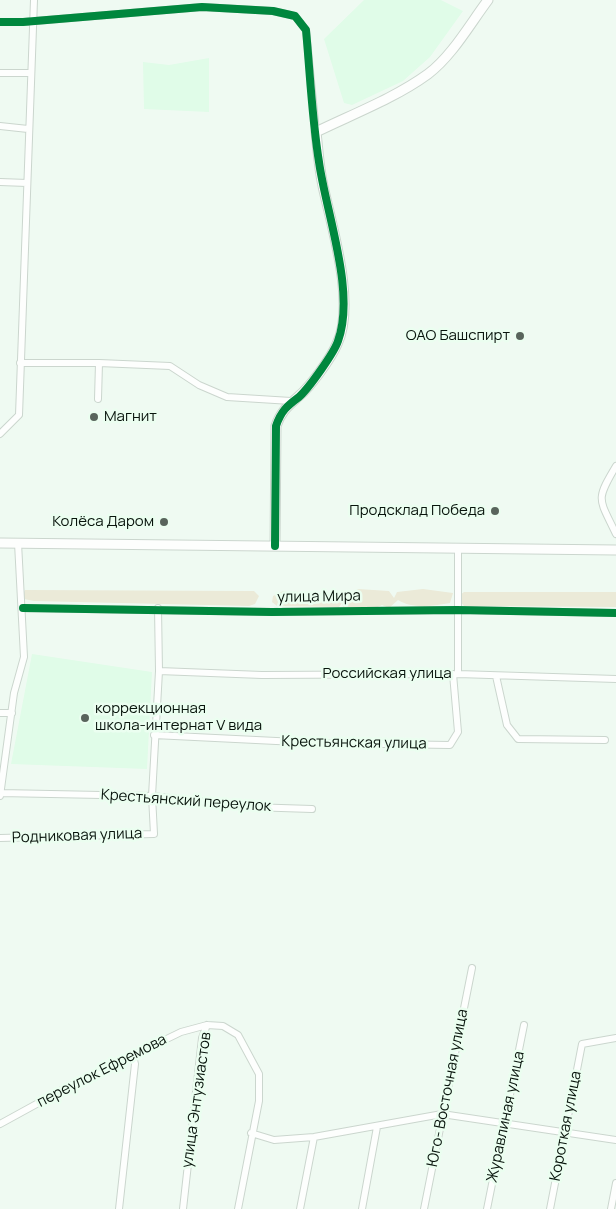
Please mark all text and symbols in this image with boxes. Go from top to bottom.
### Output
place label: ОАО Башспирт [406,327,510,345]
marker: ОАО Башспирт [514,330,526,342]
place label: Магнит [104,408,157,426]
marker: Магнит [88,411,100,423]
place label: Продсклад Победа [349,502,485,520]
marker: Продсклад Победа [489,505,501,517]
place label: Колёса Даром [52,513,154,531]
marker: Колёса Даром [158,516,170,528]
street label: улица Мира [277,587,361,607]
street label: Российская улица [322,665,452,683]
place label: коррекционная школа-интернат V вида [95,700,262,735]
marker: коррекционная школа-интернат V вида [79,712,91,724]
street label: Крестьянская улица [281,733,427,753]
street label: Крестьянский переулок [100,786,272,816]
street label: Родниковая улица [11,825,143,847]
street label: Юго- Восточная улица [424,1008,472,1168]
street label: переулок Ефремова [34,1031,170,1111]
street label: улица Энтузиастов [179,1031,215,1169]
street label: Журавлиная улица [483,1050,529,1184]
street label: Короткая улица [547,1069,585,1183]

